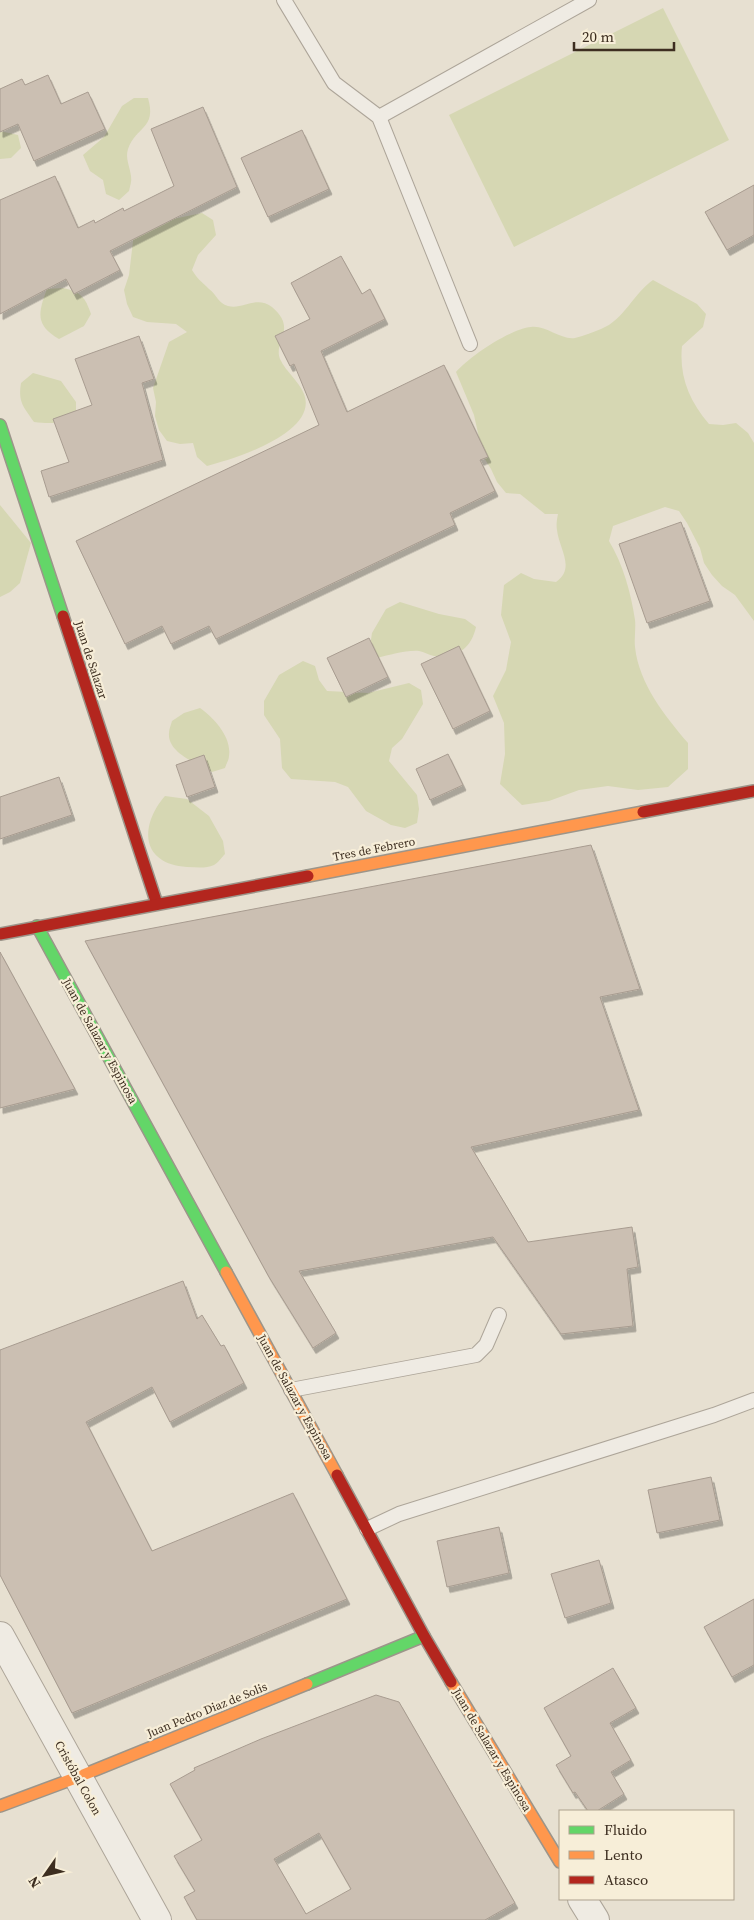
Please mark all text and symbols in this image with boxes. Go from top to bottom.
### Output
scale bar [574,20,674,52]
text: 20 m [582,26,614,47]
street label: Juan de Salazar [71,618,111,701]
street label: Tres de Febrero [331,833,417,865]
street label: Juan de Salazar y Espinosa [58,975,142,1107]
street label: Juan de Salazar y Espinosa [253,1331,337,1463]
street label: Juan Pedro Diaz de Solis [144,1679,270,1742]
street label: Juan de Salazar y Espinosa [448,1685,536,1815]
street label: Cristóbal Colon [51,1738,105,1818]
legend [559,1810,734,1900]
text: Fluido [604,1819,647,1840]
text: Lento [604,1844,643,1865]
north arrow [20,1850,70,1900]
text: Atasco [604,1869,648,1890]
text: N [23,1872,45,1892]

